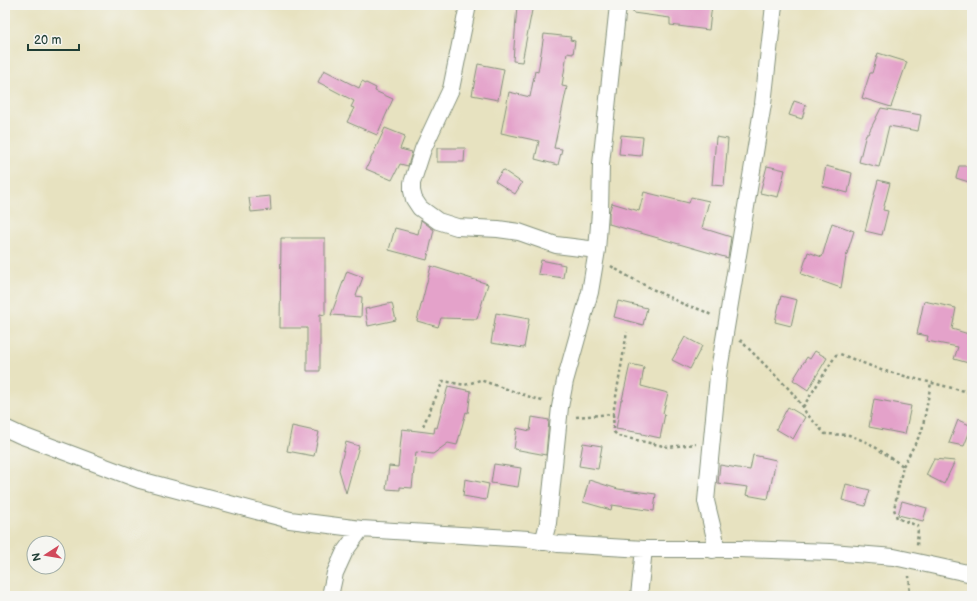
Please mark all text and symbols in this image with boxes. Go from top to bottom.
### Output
scale bar [28,26,79,52]
text: 20 m [34,33,61,48]
north arrow [26,535,66,575]
text: N [29,552,44,562]

